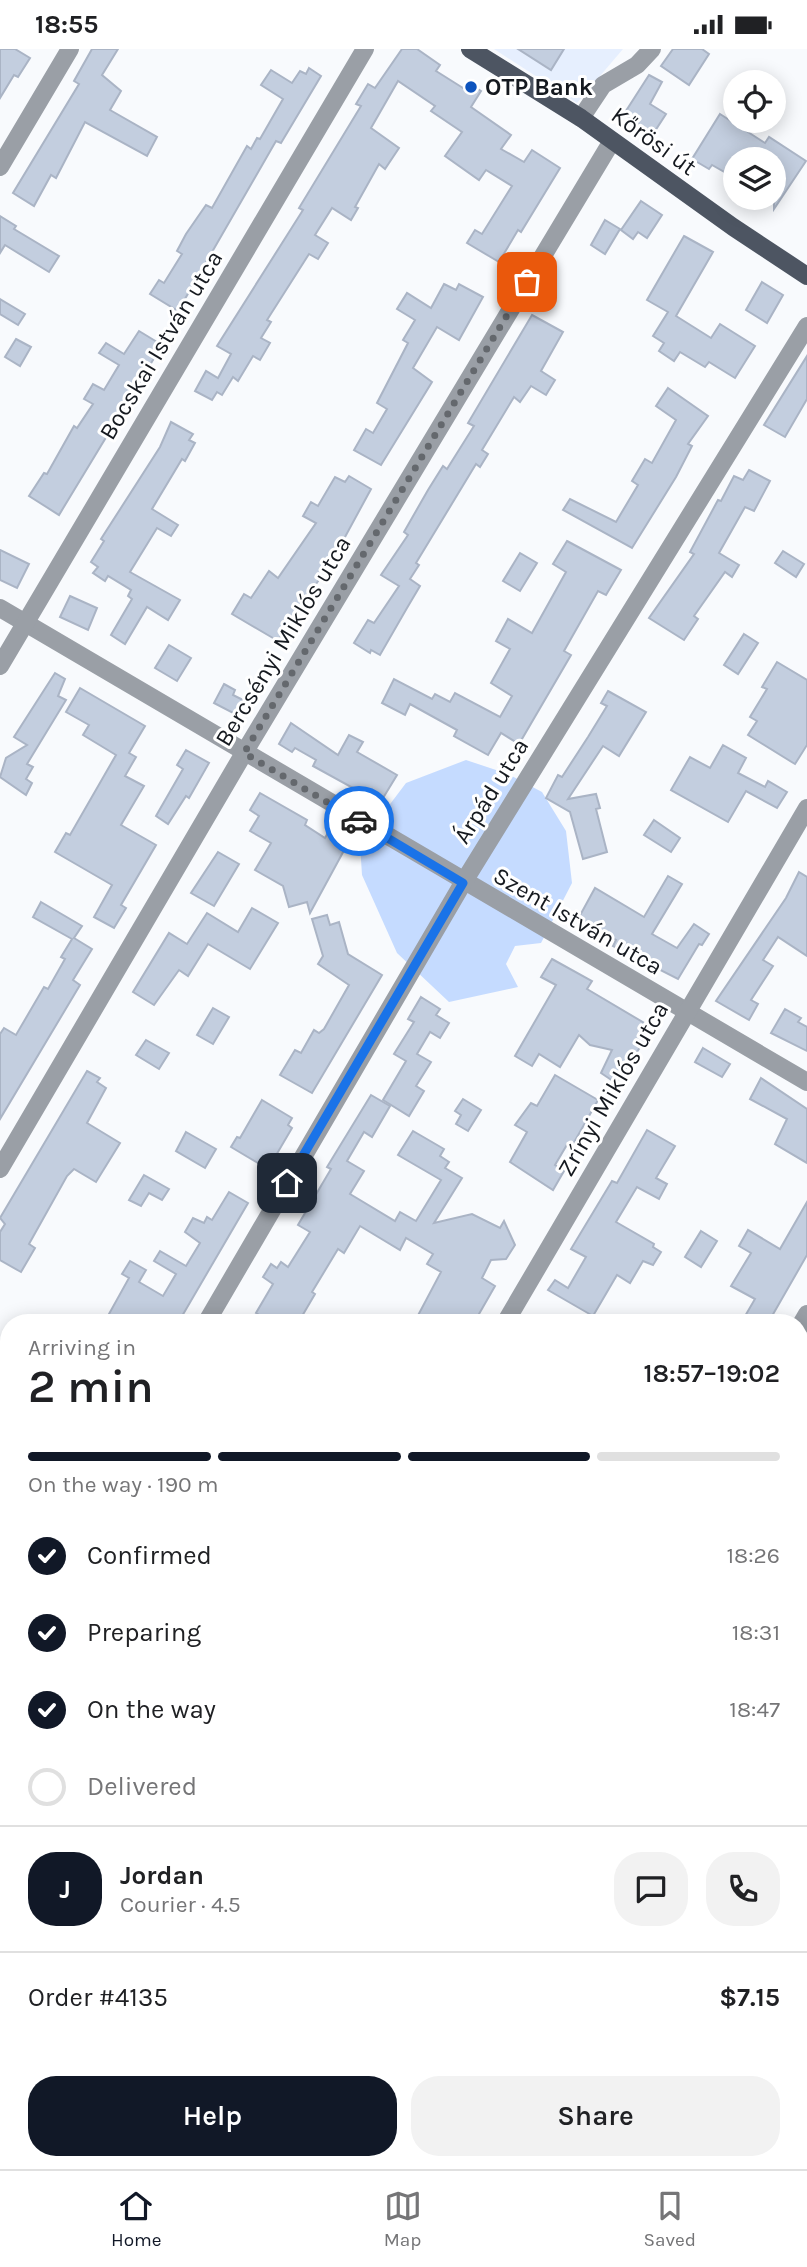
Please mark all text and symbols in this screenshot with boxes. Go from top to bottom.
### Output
text: 18:55 [35,9,98,40]
map controls [723,70,786,210]
button: locate [723,70,786,133]
place label: OTP Bank [485,73,593,101]
marker: OTP Bank [463,79,479,95]
street label: Kőrösi út [606,101,702,181]
button: layers [723,147,786,210]
street label: Bocskai István utca [93,245,229,445]
pin [497,252,557,312]
icon: bag [508,263,546,301]
street label: Bercsényi Miklós utca [209,531,357,751]
street label: Árpád utca [447,733,534,849]
courier [324,786,394,856]
icon: car [340,802,378,840]
street label: Szent István utca [489,861,667,981]
street label: Zrínyi Miklós utca [552,997,674,1181]
pin [257,1153,317,1213]
icon: home [268,1164,306,1202]
text: Arriving in [28,1334,136,1361]
text: 18:57–19:02 [643,1358,780,1389]
text: 2 min [28,1360,154,1414]
text: On the way · 190 m [28,1471,219,1498]
icon: check [28,1537,66,1575]
text: Confirmed [87,1540,212,1571]
text: 18:26 [726,1542,780,1569]
icon: check [28,1614,66,1652]
text: Preparing [87,1617,201,1648]
text: 18:31 [732,1619,780,1646]
icon: check [28,1691,66,1729]
text: On the way [87,1694,216,1725]
text: 18:47 [729,1696,780,1723]
text: Delivered [87,1771,197,1802]
button: chat [614,1852,688,1926]
button: phone [706,1852,780,1926]
text: Jordan [120,1860,204,1891]
text: J [59,1874,71,1905]
text: Courier · 4.5 [120,1891,241,1918]
text: Order #4135 [28,1982,168,2013]
text: $7.15 [719,1982,780,2013]
button: Help [28,2076,397,2156]
button: Share [411,2076,780,2156]
tab: Home [111,2187,162,2251]
tab: Map [384,2187,422,2251]
tab: Saved [644,2187,696,2251]

